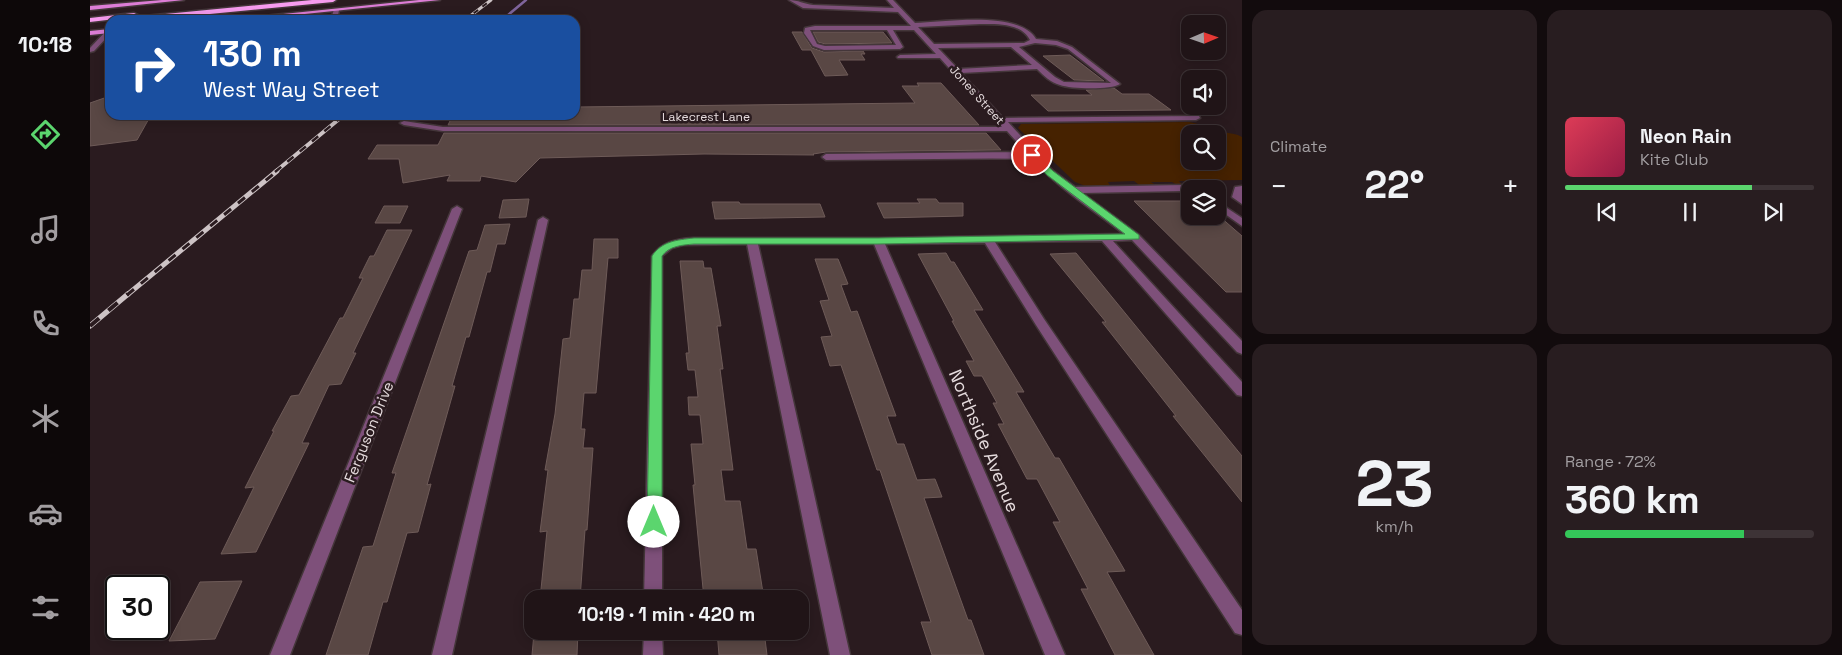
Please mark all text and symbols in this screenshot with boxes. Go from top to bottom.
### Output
north arrow [1181,15,1226,60]
map controls [1181,15,1226,225]
text: 10:18 [18,30,72,58]
text: 130 m [203,32,302,76]
icon: right [120,35,185,100]
street label: Jones Street [946,62,1008,128]
button: sound [1181,70,1226,115]
text: West Way Street [203,75,380,103]
street label: Lakecrest Lane [662,109,750,125]
icon: directions [28,117,63,152]
text: Neon Rain [1640,124,1732,149]
button: search [1181,125,1226,170]
pin [1011,134,1053,176]
text: Climate [1270,136,1327,157]
icon: arrive [1018,141,1046,169]
text: Kite Club [1640,149,1709,170]
text: 22° [1364,161,1425,209]
text: − [1270,168,1287,204]
text: + [1502,168,1519,204]
button: layers [1181,180,1226,225]
icon: previous [1593,198,1621,226]
icon: pause [1676,198,1704,226]
icon: next [1759,198,1787,226]
icon: music [28,212,63,247]
icon: phone [28,306,63,341]
street label: Northside Avenue [944,366,1025,516]
street label: Ferguson Drive [340,378,397,485]
icon: climate [28,401,63,436]
text: 23 [1355,442,1434,525]
text: Range · 72% [1565,451,1656,472]
text: 360 km [1565,476,1700,524]
position arrow [627,495,679,547]
icon: car [28,496,63,531]
text: km/h [1375,516,1414,537]
speed limit sign: 30 [105,575,170,640]
icon: filters [28,590,63,625]
text: 10:19 · 1 min · 420 m [578,602,755,627]

